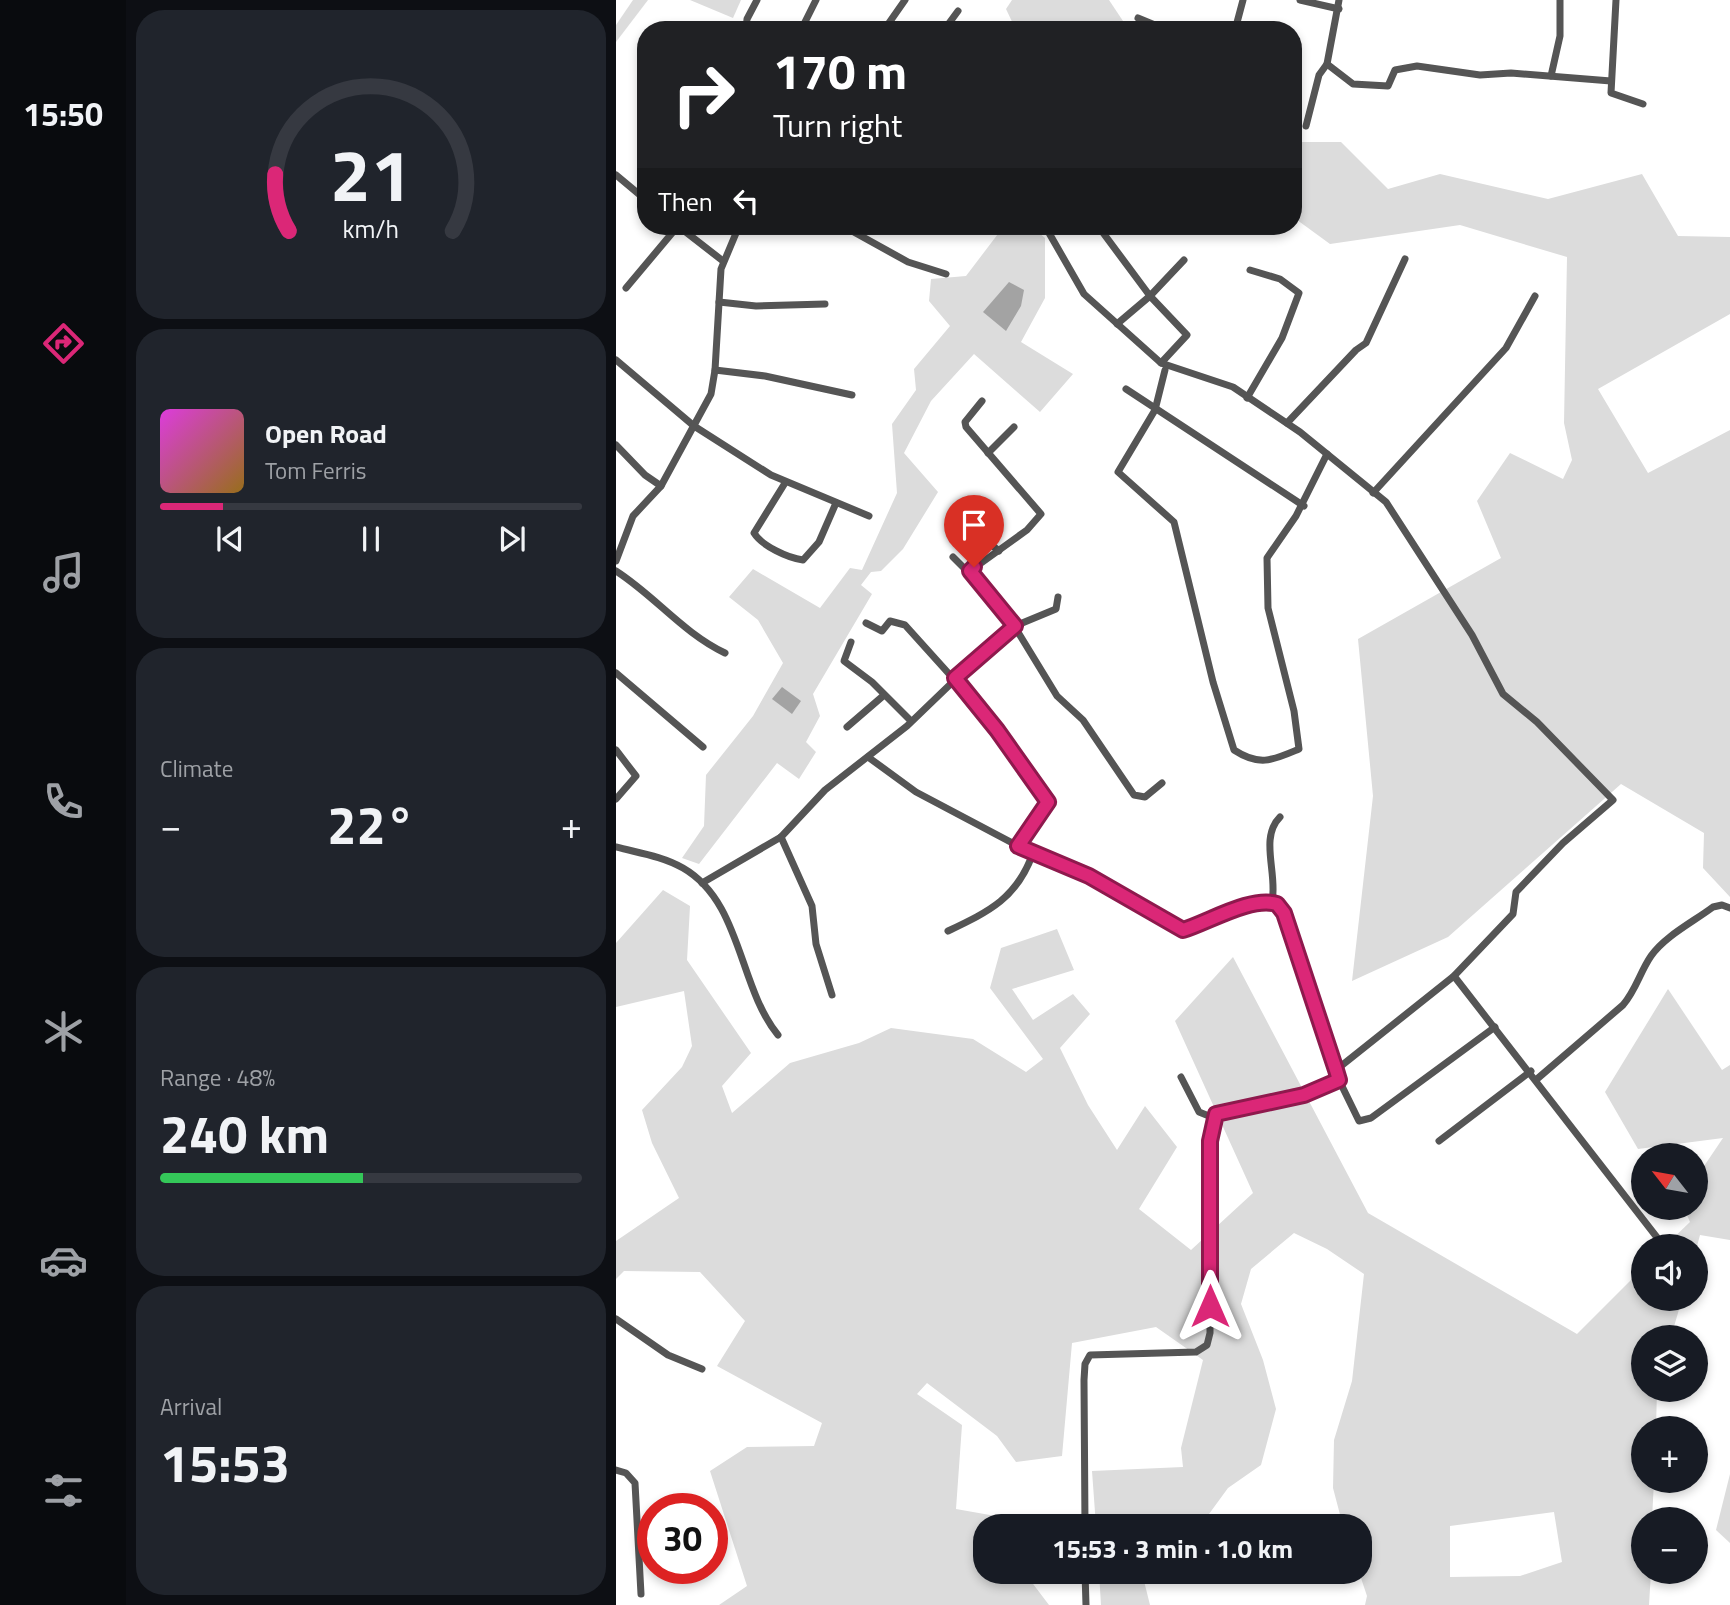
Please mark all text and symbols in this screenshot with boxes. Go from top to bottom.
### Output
text: 170 m [773,33,907,108]
icon: right [658,49,749,140]
text: 15:50 [23,90,103,138]
text: Turn right [773,101,902,149]
text: 21 [330,119,412,229]
text: Then [658,182,713,221]
icon: left [727,182,765,220]
text: km/h [343,209,399,247]
icon: directions [39,319,88,368]
text: Open Road [265,414,387,453]
text: Tom Ferris [265,453,366,488]
pin [944,495,1004,567]
icon: arrive [955,506,993,544]
icon: previous [211,520,249,558]
icon: pause [352,520,390,558]
icon: next [493,520,531,558]
icon: music [39,548,88,597]
text: Climate [160,751,233,786]
icon: phone [39,777,88,826]
text: 22° [327,785,415,864]
text: − [160,796,181,854]
text: + [561,796,582,854]
icon: climate [39,1007,88,1056]
text: Range · 48% [160,1060,275,1095]
text: 240 km [160,1094,329,1173]
north arrow [1631,1143,1708,1220]
map controls [1631,1143,1708,1584]
button: sound [1631,1234,1708,1311]
icon: car [39,1236,88,1285]
position arrow [1173,1269,1247,1343]
button: layers [1631,1325,1708,1402]
text: Arrival [160,1389,222,1424]
button: + [1631,1416,1708,1493]
text: 15:53 [160,1423,290,1502]
icon: filters [39,1466,88,1515]
speed limit sign: 30 [637,1493,728,1584]
button: − [1631,1507,1708,1584]
text: 15:53 · 3 min · 1.0 km [1052,1529,1293,1568]

